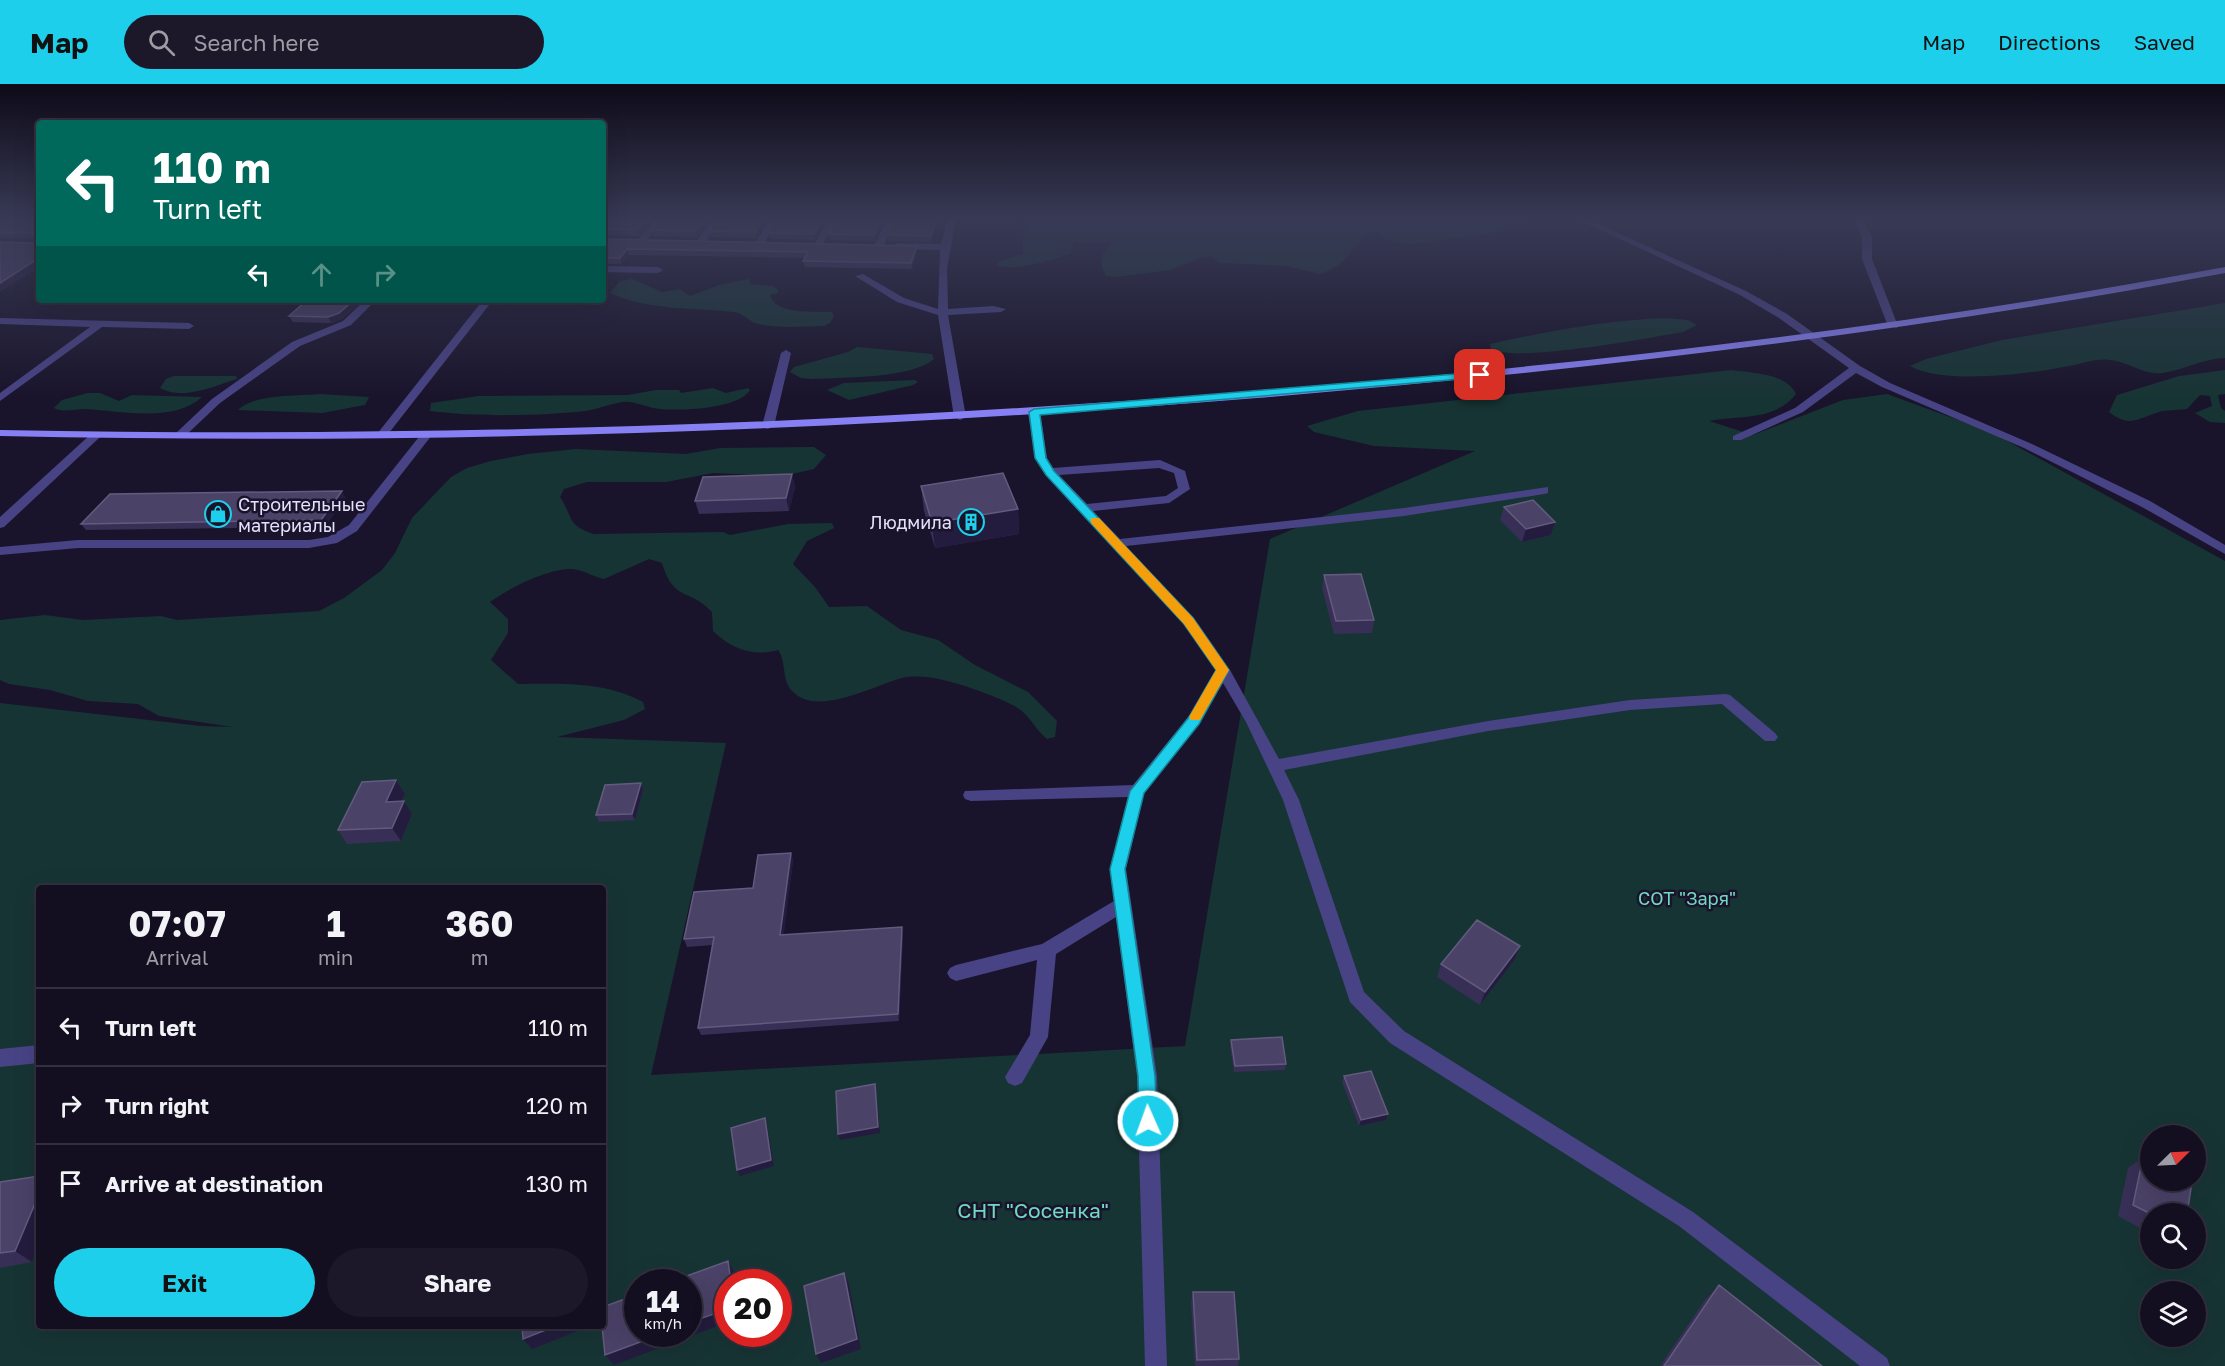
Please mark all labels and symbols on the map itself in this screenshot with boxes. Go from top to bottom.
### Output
pin [1454,349,1505,400]
place label: Строительные материалы [238,493,365,536]
shop icon: Строительные материалы [203,499,233,529]
building icon: Людмила [956,507,986,537]
place label: Людмила [870,511,952,533]
park label: СОТ "Заря" [1638,887,1736,909]
position arrow [1116,1089,1180,1153]
north arrow [2140,1125,2206,1191]
park label: СНТ "Сосенка" [957,1197,1109,1223]
speed limit sign: 20 [714,1269,792,1347]

